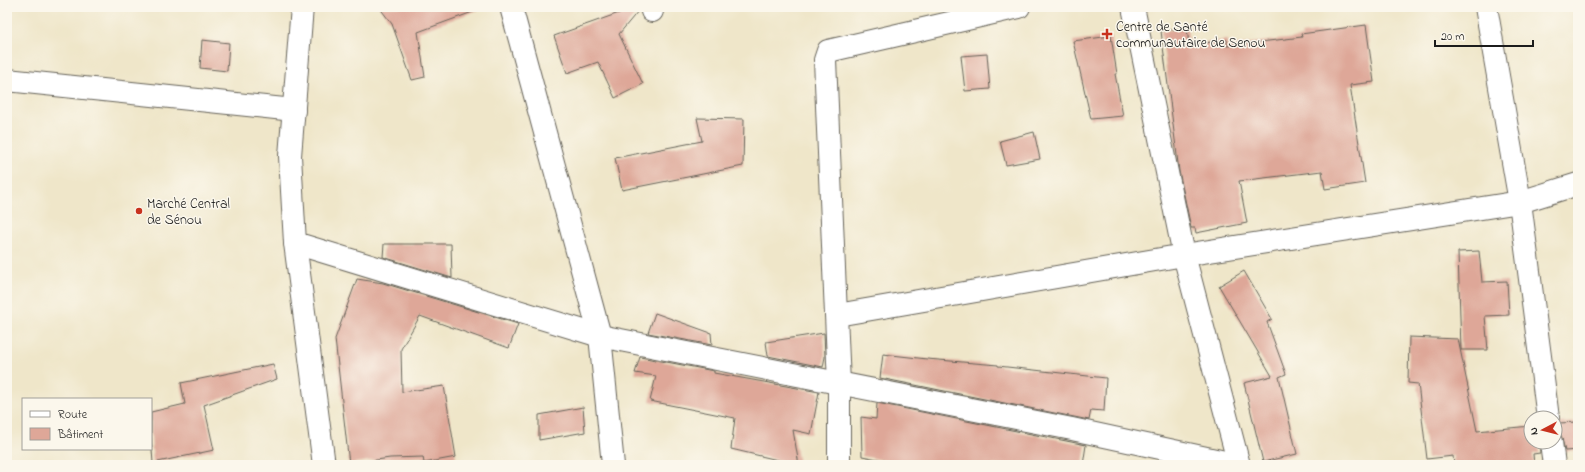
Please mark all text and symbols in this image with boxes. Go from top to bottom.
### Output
place label: Centre de Santé communautaire de Senou [1116,17,1266,54]
scale bar [1435,22,1533,48]
marker: Centre de Santé communautaire de Senou [1101,28,1113,40]
text: 20 m [1441,28,1464,46]
place label: Marché Central de Sénou [147,194,230,231]
marker: Marché Central de Sénou [134,206,144,216]
legend [22,398,152,450]
text: Route [58,406,88,424]
north arrow [1523,410,1563,450]
text: Bâtiment [57,426,103,444]
text: N [1526,426,1542,436]

